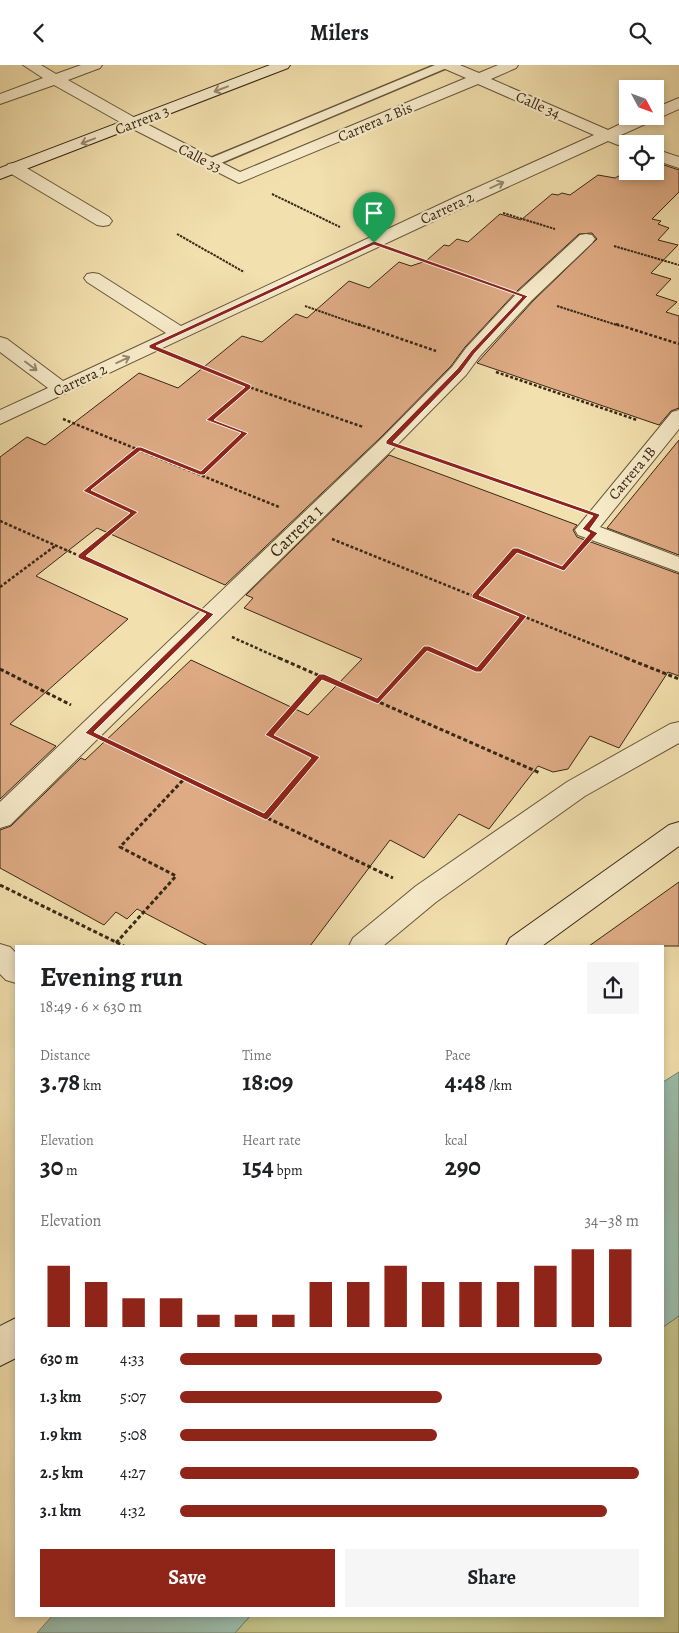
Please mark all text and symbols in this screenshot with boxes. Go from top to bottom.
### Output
text: Milers [310,18,369,48]
icon: back [25,19,53,47]
icon: search [626,19,654,47]
north arrow [619,80,664,125]
map controls [619,80,664,180]
one-way arrow [214,85,229,94]
street label: Calle 34 [513,86,563,124]
street label: Carrera 2 Bis [335,97,415,147]
street label: Carrera 3 [112,101,172,139]
button: locate [619,135,664,180]
one-way arrow [81,137,96,146]
street label: Calle 33 [175,139,225,177]
one-way arrow [489,180,504,190]
street label: Carrera 2 [417,187,477,229]
pin [353,192,395,243]
icon: arrive [360,199,388,227]
one-way arrow [115,354,130,364]
street label: Carrera 2 [50,359,110,401]
one-way arrow [24,360,37,371]
street label: Carrera 1B [604,442,660,504]
street label: Carrera 1 [264,499,328,563]
text: Evening run [40,958,183,996]
button: share [587,962,639,1014]
text: 18:49 · 6 × 630 m [40,996,142,1018]
text: Distance [40,1046,90,1065]
text: Time [242,1046,271,1065]
text: Pace [445,1046,471,1065]
text: 3.78 [40,1065,80,1099]
text: 18:09 [242,1065,293,1099]
text: 4:48 [445,1065,486,1099]
text: km [80,1076,102,1095]
text: /km [486,1076,512,1095]
text: Elevation [40,1131,94,1150]
text: Heart rate [242,1131,301,1150]
text: kcal [445,1131,467,1150]
text: 30 [40,1150,63,1184]
text: 154 [242,1150,274,1184]
text: 290 [445,1150,481,1184]
text: m [63,1161,78,1180]
text: bpm [274,1161,303,1180]
text: Elevation [40,1210,101,1232]
text: 34–38 m [584,1210,639,1232]
text: 630 m [40,1348,79,1370]
text: 4:33 [120,1348,144,1370]
text: 1.3 km [40,1386,81,1408]
text: 5:07 [120,1386,146,1408]
text: 1.9 km [40,1424,82,1446]
text: 5:08 [120,1424,147,1446]
text: 2.5 km [40,1462,83,1484]
text: 4:27 [120,1462,145,1484]
text: 3.1 km [40,1500,81,1522]
text: 4:32 [120,1500,145,1522]
button: Save [40,1549,335,1607]
button: Share [345,1549,639,1607]

